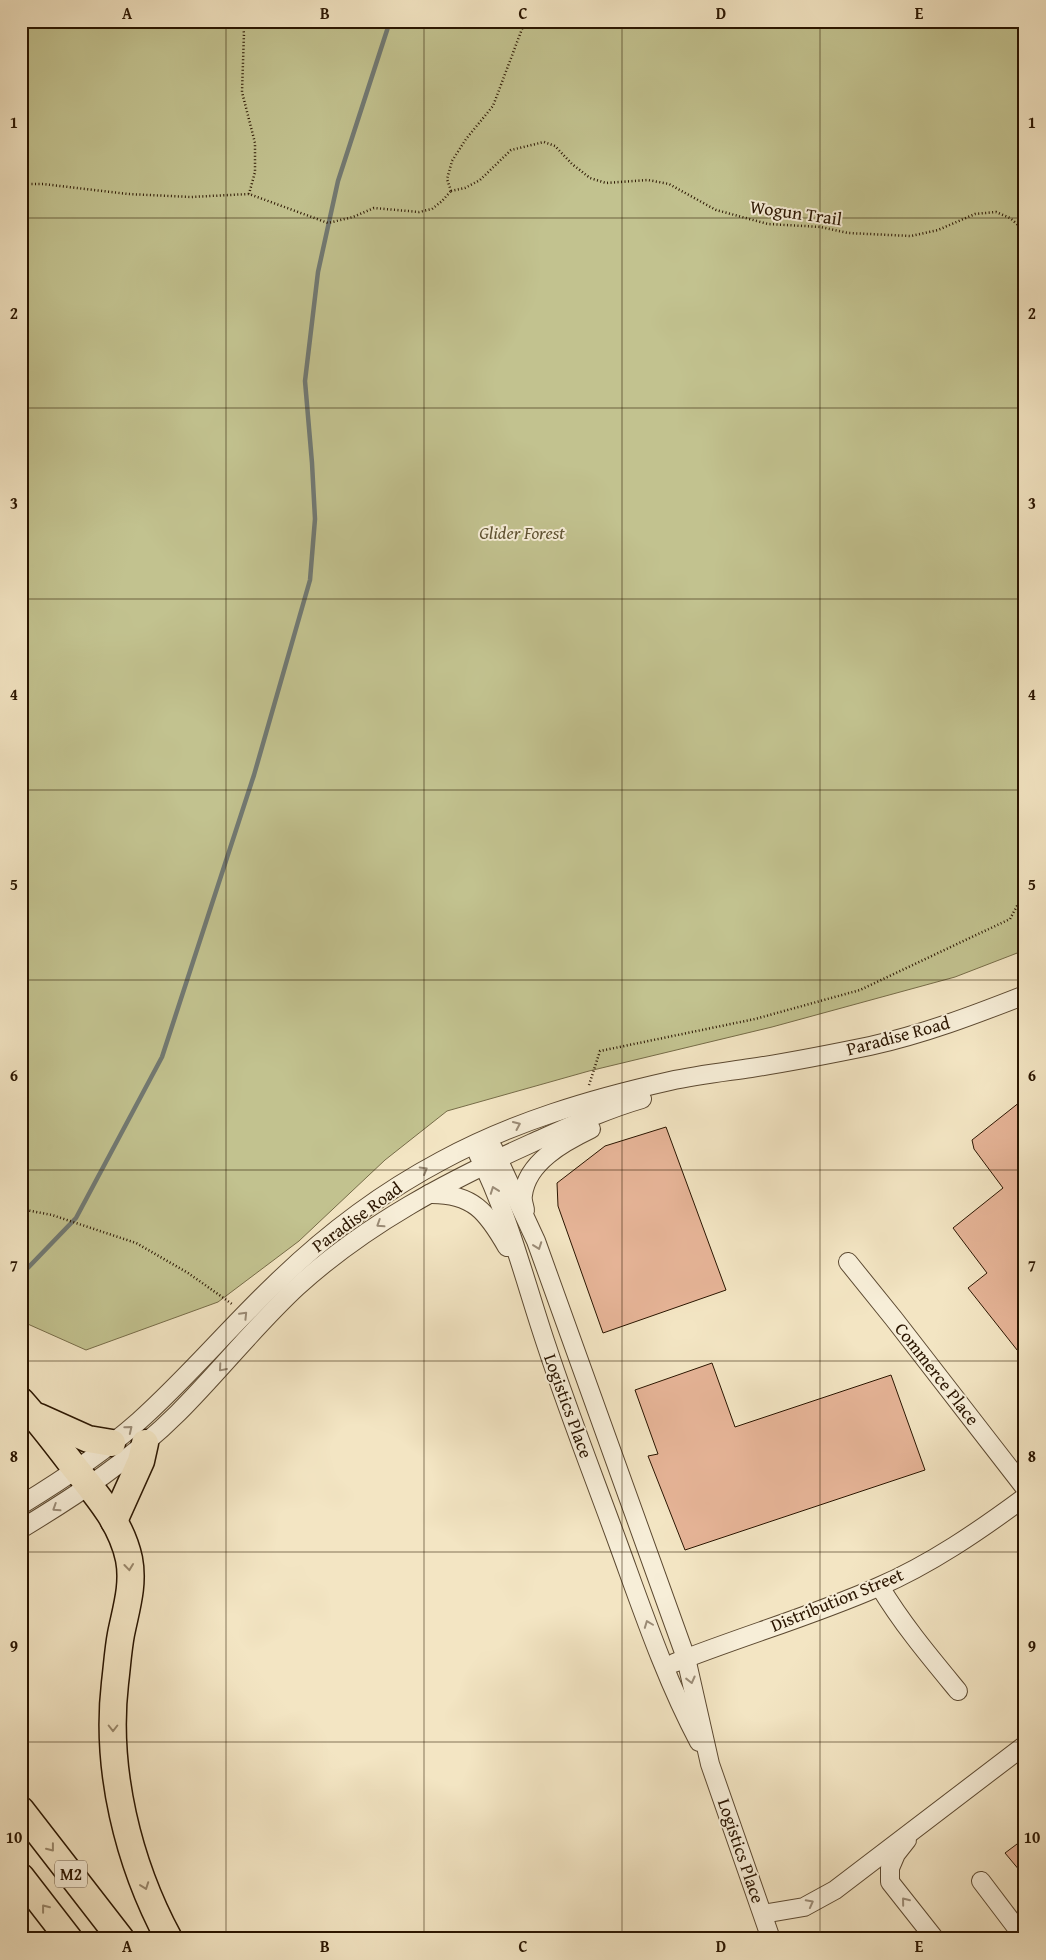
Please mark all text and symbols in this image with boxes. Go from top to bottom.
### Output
text: A [122,1,133,25]
text: B [320,1,330,25]
text: C [518,1,528,25]
text: D [716,1,726,25]
text: E [915,1,924,25]
text: 1 [10,110,18,134]
text: 1 [1028,110,1036,134]
street label: Wogun Trail [748,193,844,232]
text: 2 [10,301,18,325]
text: 2 [1028,301,1036,325]
text: 3 [10,491,18,515]
text: 3 [1028,491,1036,515]
park label: Glider Forest [479,519,565,546]
text: 4 [10,682,18,706]
text: 4 [1028,682,1036,706]
text: 5 [10,872,18,896]
text: 5 [1028,872,1036,896]
street label: Paradise Road [843,1009,953,1062]
text: 6 [10,1063,18,1087]
text: 6 [1028,1063,1036,1087]
one-way arrow [512,1121,521,1132]
one-way arrow [419,1166,428,1176]
street label: Paradise Road [306,1174,408,1259]
one-way arrow [490,1186,500,1195]
one-way arrow [376,1217,385,1227]
one-way arrow [531,1241,542,1250]
text: 7 [10,1253,18,1277]
text: 7 [1028,1253,1036,1277]
one-way arrow [238,1312,247,1321]
street label: Commerce Place [889,1317,986,1431]
street label: Logistics Place [537,1350,600,1462]
one-way arrow [219,1362,228,1371]
one-way arrow [123,1427,132,1435]
text: 8 [10,1444,18,1468]
text: 8 [1028,1444,1036,1468]
one-way arrow [52,1501,61,1511]
street label: Distribution Street [766,1560,908,1639]
one-way arrow [123,1563,134,1571]
one-way arrow [643,1620,654,1629]
text: 9 [10,1634,18,1658]
text: 9 [1028,1634,1036,1658]
one-way arrow [685,1675,696,1684]
one-way arrow [108,1724,118,1732]
street label: Logistics Place [711,1795,772,1907]
text: 10 [6,1825,22,1849]
text: 10 [1024,1825,1040,1849]
one-way arrow [45,1842,54,1852]
road number: M2 [55,1860,87,1888]
one-way arrow [139,1882,149,1890]
one-way arrow [902,1898,910,1907]
one-way arrow [805,1900,814,1910]
one-way arrow [42,1904,51,1914]
text: A [122,1934,133,1958]
text: B [320,1934,330,1958]
text: C [518,1934,528,1958]
text: D [716,1934,726,1958]
text: E [915,1934,924,1958]

